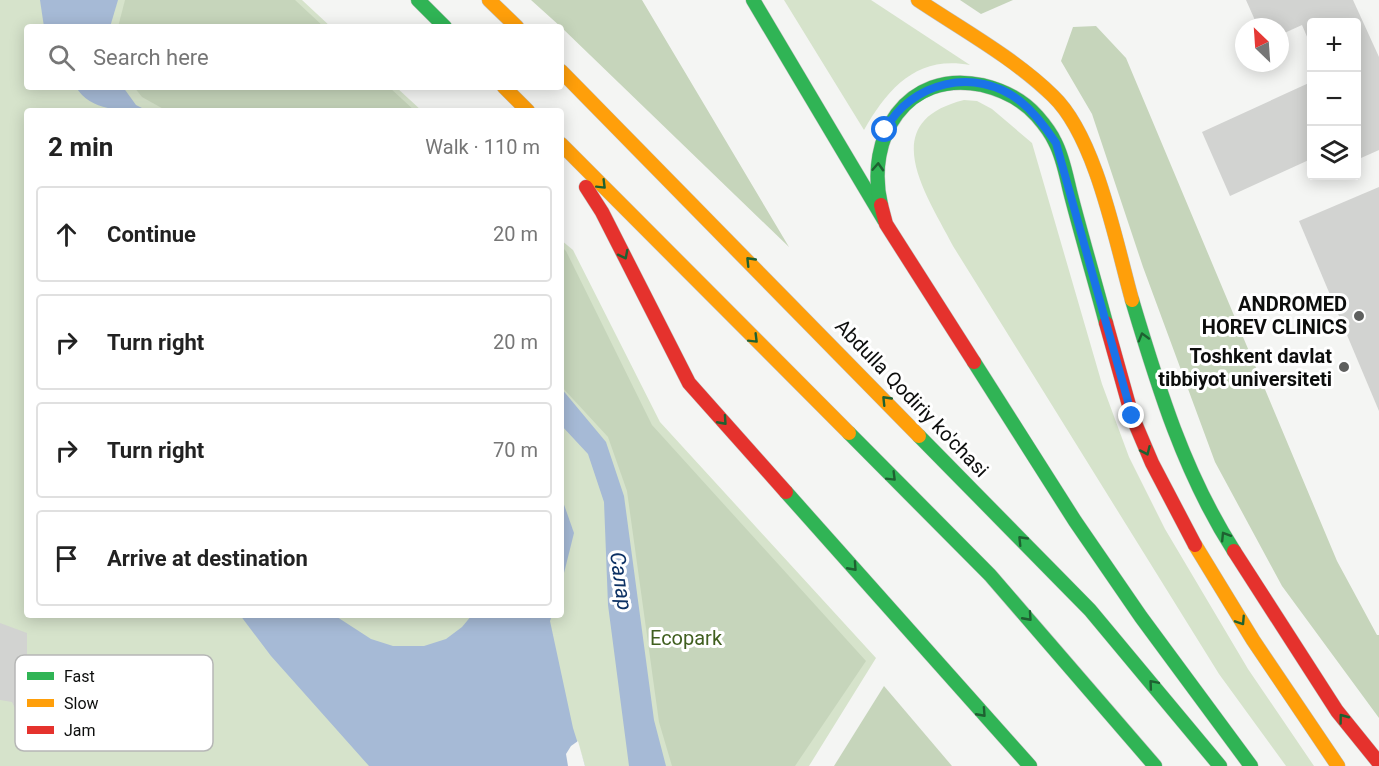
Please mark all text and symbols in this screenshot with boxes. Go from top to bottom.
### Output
north arrow [1235,18,1289,72]
map controls [1307,18,1361,180]
button: + [1307,18,1361,72]
search box [24,24,564,90]
icon: search [45,41,78,74]
text: Search here [93,45,209,70]
button: − [1307,72,1361,126]
route start [871,116,897,142]
button: layers [1307,126,1361,180]
text: 2 min [48,132,113,162]
text: Walk · 110 m [425,135,540,159]
one-way arrow [871,162,884,171]
one-way arrow [595,178,606,189]
icon: ahead [50,218,83,251]
text: Continue [107,222,196,247]
text: 20 m [493,222,538,246]
one-way arrow [617,248,629,259]
one-way arrow [746,258,757,269]
place label: ANDROMED HOREV CLINICS [1202,292,1347,339]
marker: ANDROMED HOREV CLINICS [1352,309,1366,323]
street label: Abdulla Qodiriy ko'chasi [830,314,994,482]
icon: right [50,326,83,359]
text: Turn right [107,330,204,355]
text: 20 m [493,330,538,354]
one-way arrow [747,331,758,342]
one-way arrow [1138,333,1151,343]
place label: Toshkent davlat tibbiyot universiteti [1158,344,1332,391]
marker: Toshkent davlat tibbiyot universiteti [1337,360,1351,374]
one-way arrow [883,397,894,408]
route end [1118,402,1144,428]
one-way arrow [716,415,727,425]
icon: right [50,434,83,467]
text: Turn right [107,438,204,463]
text: 70 m [493,438,538,462]
one-way arrow [1139,445,1151,456]
one-way arrow [885,470,896,481]
one-way arrow [1221,532,1233,542]
one-way arrow [1019,536,1030,547]
icon: arrive [50,542,83,575]
text: Arrive at destination [107,546,308,571]
water label: Салар [605,550,637,612]
one-way arrow [846,560,857,571]
one-way arrow [1021,610,1032,621]
one-way arrow [1234,614,1245,625]
park label: Ecopark [650,626,723,650]
legend [15,655,213,751]
text: Fast [64,667,95,686]
one-way arrow [1149,680,1160,691]
text: Slow [64,694,99,713]
one-way arrow [975,706,986,717]
one-way arrow [1339,713,1350,724]
text: Jam [64,721,96,740]

